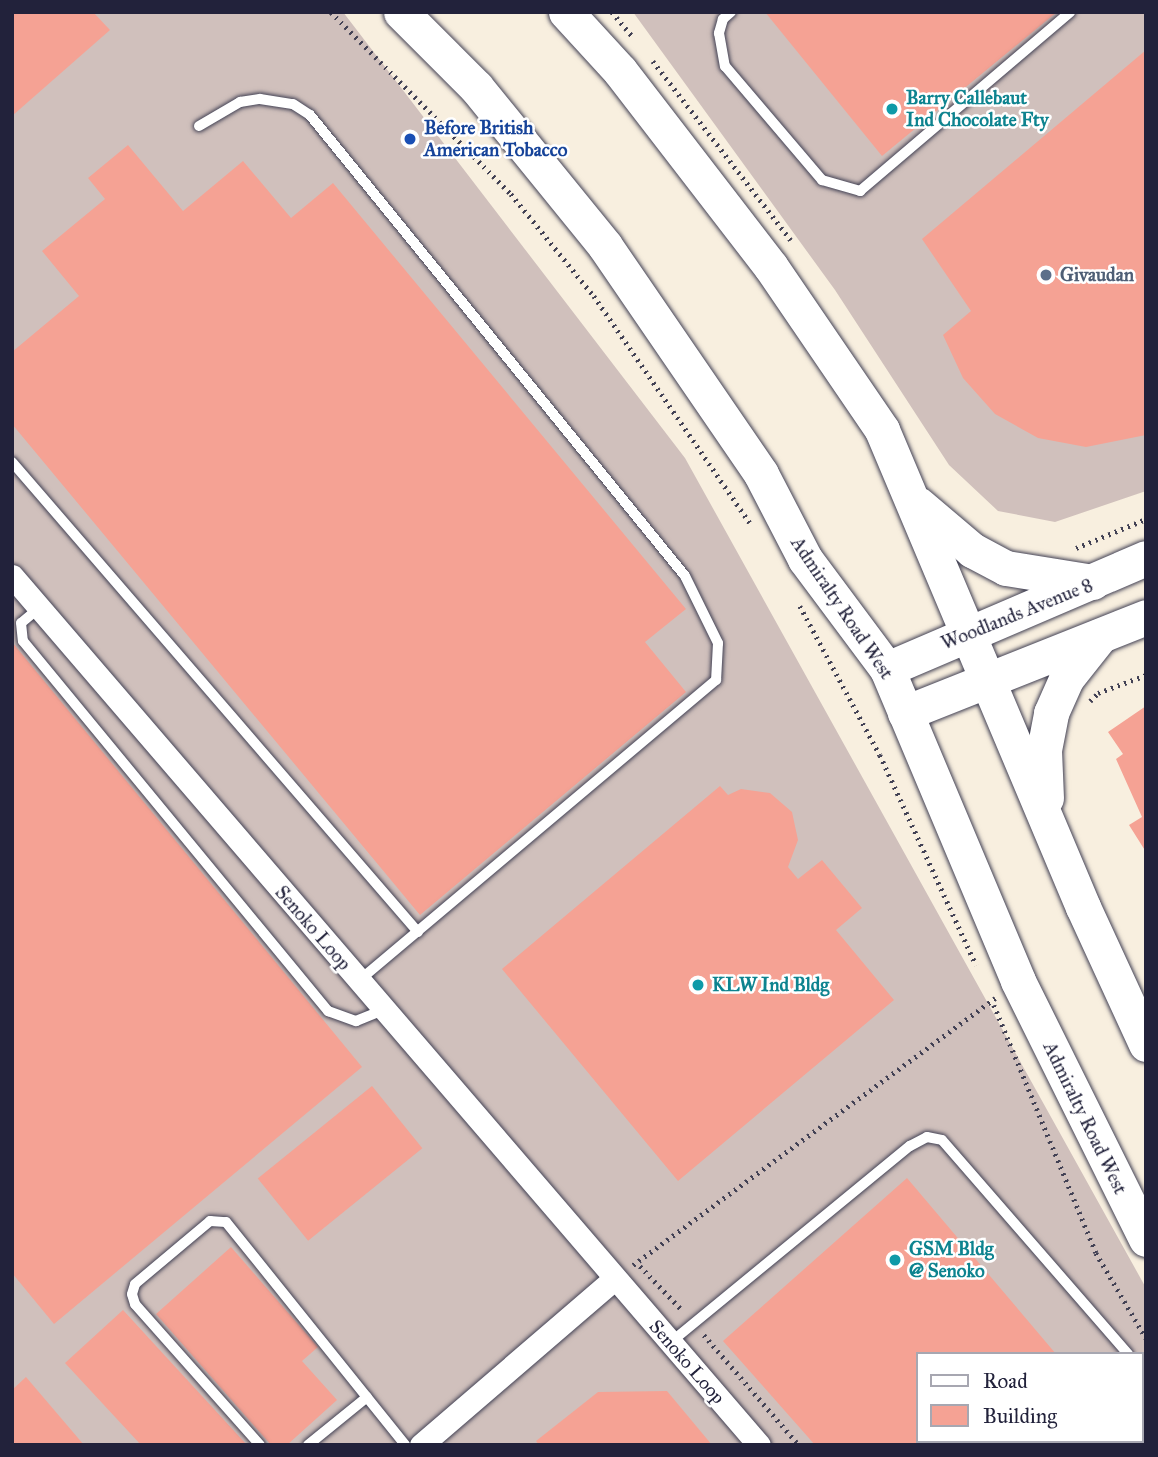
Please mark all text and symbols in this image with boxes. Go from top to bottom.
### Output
place label: Barry Callebaut Ind Chocolate Fty [906,87,1049,131]
marker: Barry Callebaut Ind Chocolate Fty [884,101,900,117]
place label: Before British American Tobacco [424,117,567,161]
marker: Before British American Tobacco [402,131,418,147]
place label: Givaudan [1060,264,1134,286]
marker: Givaudan [1038,267,1054,283]
street label: Admiralty Road West [786,532,898,684]
street label: Woodlands Avenue 8 [938,573,1096,655]
street label: Senoko Loop [270,881,356,975]
place label: KLW Ind Bldg [712,974,829,996]
marker: KLW Ind Bldg [690,977,706,993]
street label: Admiralty Road West [1038,1038,1132,1198]
place label: GSM Bldg @ Senoko [909,1238,994,1282]
marker: GSM Bldg @ Senoko [887,1252,903,1268]
street label: Senoko Loop [644,1315,730,1409]
legend [916,1352,1144,1443]
text: Road [983,1368,1028,1394]
text: Building [983,1403,1057,1429]

